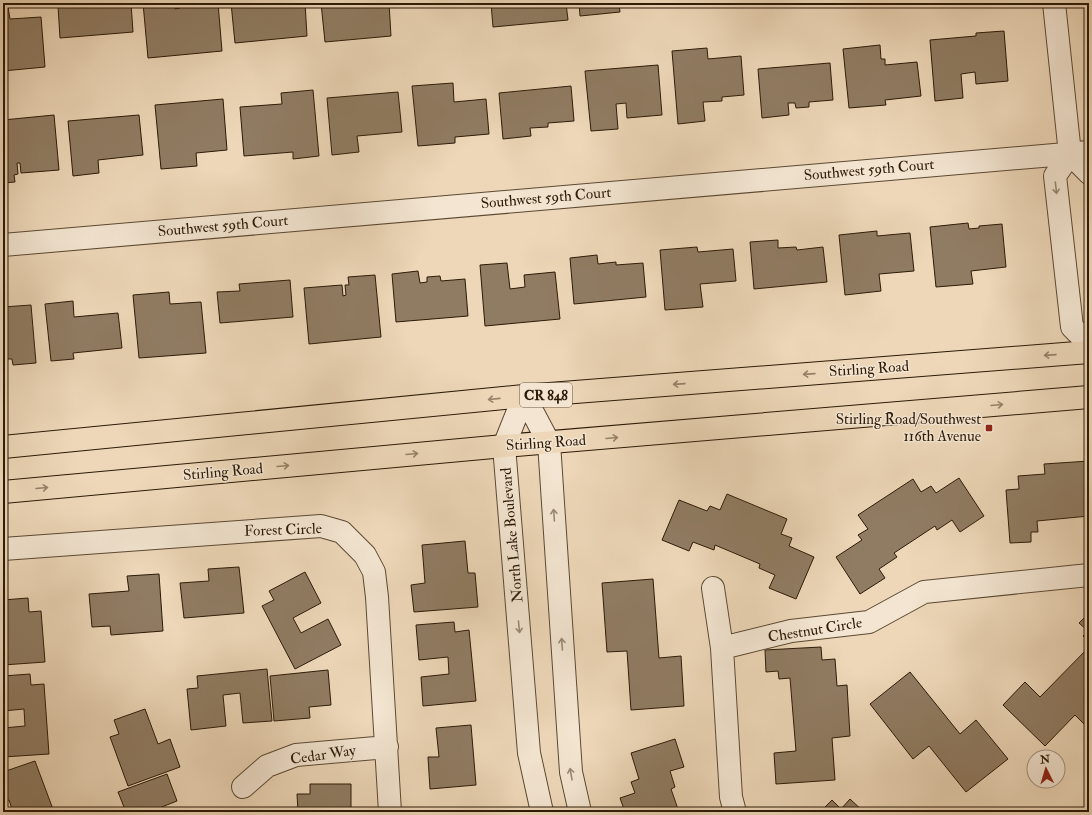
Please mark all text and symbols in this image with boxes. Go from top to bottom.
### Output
street label: Southwest 59th Court [803,155,935,185]
one-way arrow [1052,181,1060,194]
street label: Southwest 59th Court [480,183,612,213]
street label: Southwest 59th Court [157,211,289,241]
one-way arrow [1044,352,1057,359]
street label: Stirling Road [828,357,910,381]
one-way arrow [803,371,816,378]
one-way arrow [673,381,686,388]
road number: CR 848 [520,383,572,407]
one-way arrow [488,395,501,403]
one-way arrow [990,401,1003,408]
place label: Stirling Road/Southwest 116th Avenue [836,410,981,446]
marker: Stirling Road/Southwest 116th Avenue [984,423,994,433]
street label: Stirling Road [505,431,587,455]
one-way arrow [605,434,618,441]
one-way arrow [405,451,418,458]
street label: Stirling Road [182,459,264,485]
one-way arrow [276,463,289,470]
street label: North Lake Boulevard [497,466,527,603]
one-way arrow [35,485,48,492]
one-way arrow [550,509,557,522]
street label: Forest Circle [244,519,322,541]
street label: Chestnut Circle [767,613,863,647]
one-way arrow [515,620,523,633]
one-way arrow [559,638,566,651]
street label: Cedar Way [289,741,357,769]
north arrow [1026,749,1066,789]
text: N [1039,753,1052,767]
one-way arrow [567,768,575,781]

